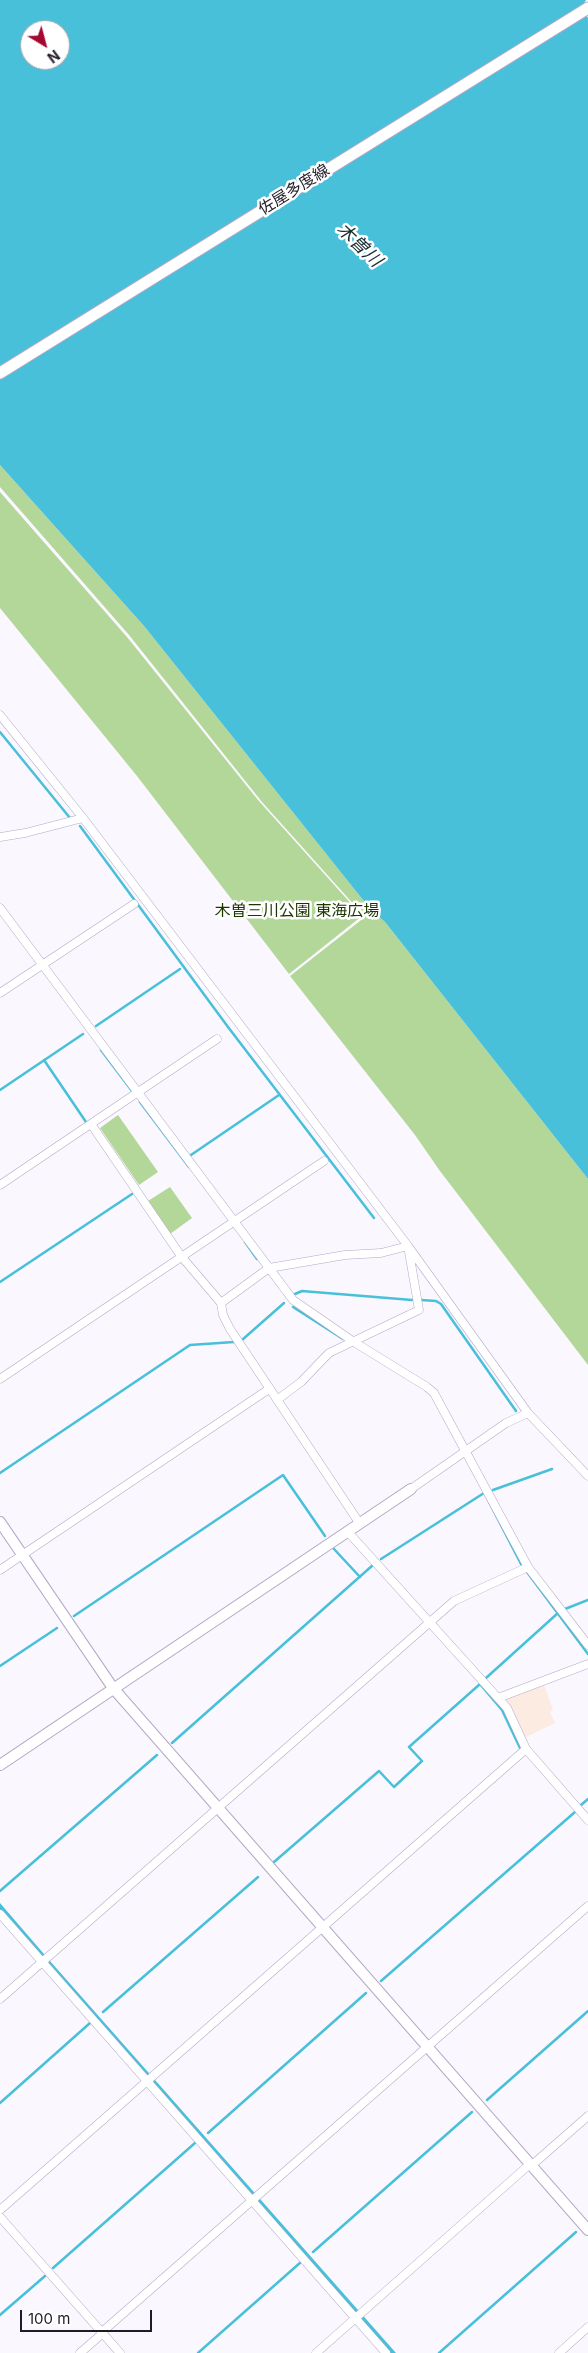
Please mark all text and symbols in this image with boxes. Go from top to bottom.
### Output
north arrow [20,20,70,70]
text: N [44,47,63,67]
street label: 佐屋多度線 [255,161,333,219]
water label: 木曽川 [332,218,386,272]
park label: 木曽三川公園 東海広場 [215,901,379,921]
scale bar [22,2300,155,2332]
text: 100 m [28,2309,70,2328]

